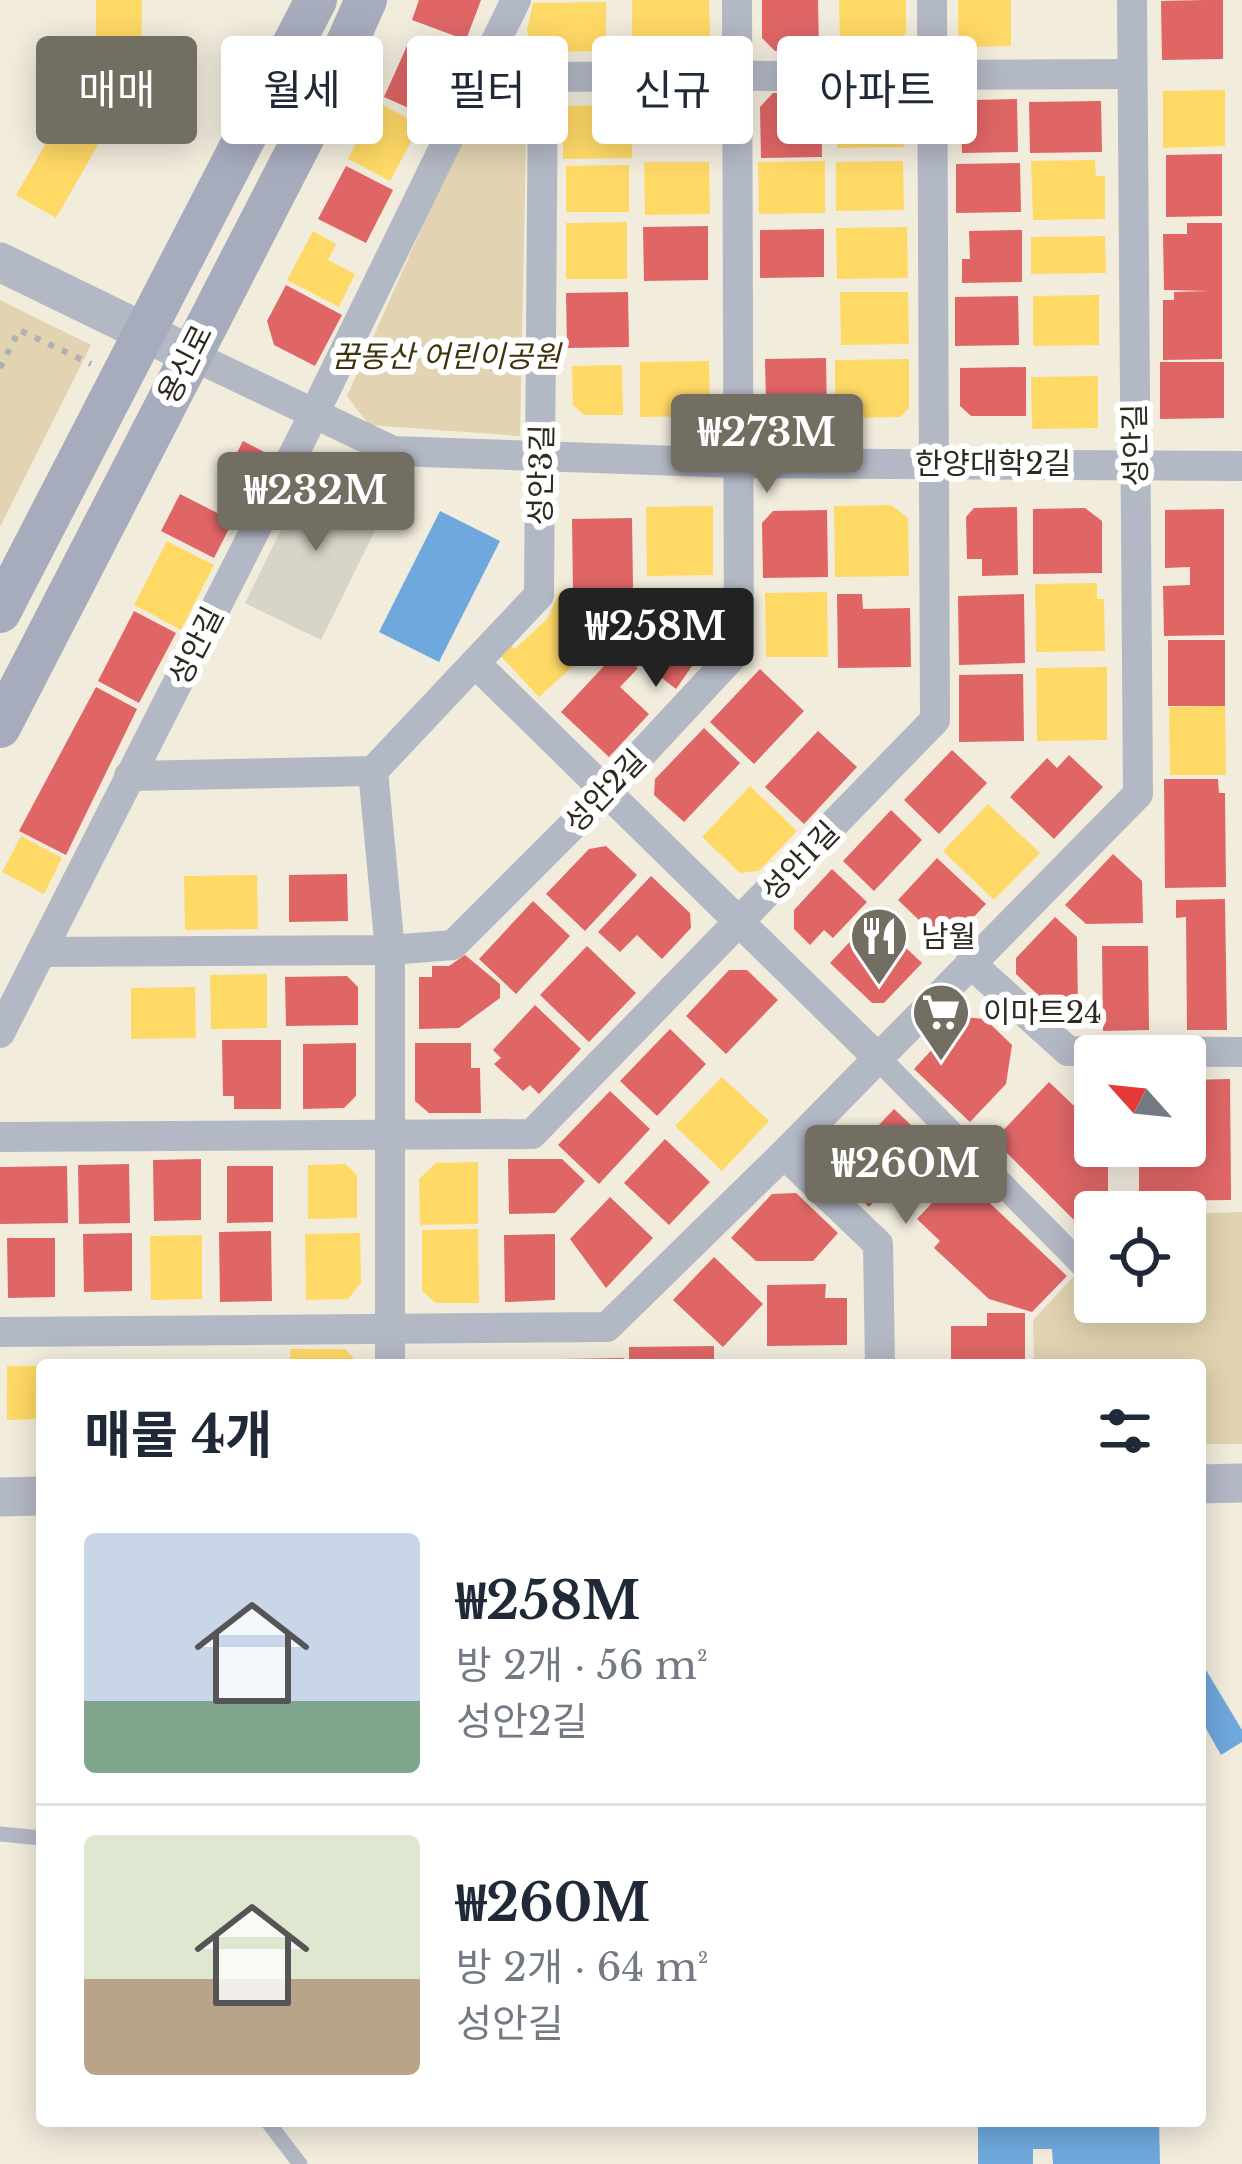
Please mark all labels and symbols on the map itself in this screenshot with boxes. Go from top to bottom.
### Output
street label: 용신로 [150,319,220,409]
park label: 꿈동산 어린이공원 [331,338,563,375]
pin: ₩273M [683,394,851,496]
street label: 성안길 [1116,403,1154,487]
street label: 성안3길 [522,424,560,526]
street label: 한양대학2길 [915,445,1071,482]
pin: ₩232M [232,452,400,554]
pin: ₩258M [572,588,740,690]
street label: 성안길 [161,601,231,691]
street label: 성안2길 [557,742,653,840]
street label: 성안1길 [753,814,847,908]
restaurant icon: 남월 [848,905,910,987]
place label: 남월 [921,918,976,955]
supermarket icon: 이마트24 [910,981,972,1063]
place label: 이마트24 [983,994,1102,1031]
north arrow [1074,1035,1206,1167]
pin: ₩260M [822,1125,990,1227]

